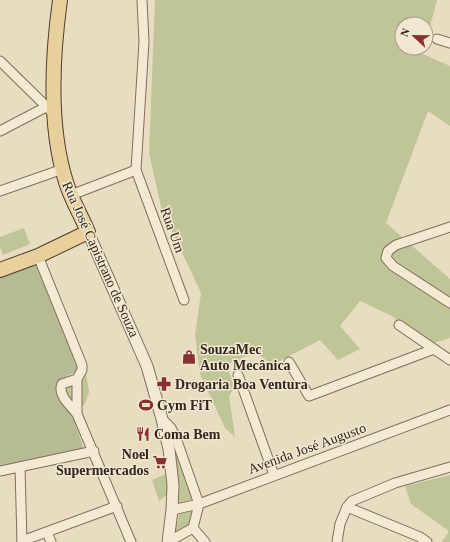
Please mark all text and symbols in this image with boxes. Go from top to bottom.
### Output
north arrow [394,16,434,56]
text: N [398,26,412,38]
street label: Rua José Capistrano de Souza [59,179,142,340]
street label: Rua Um [157,205,188,255]
place label: SouzaMec Auto Mecânica [200,342,291,373]
shop icon: SouzaMec Auto Mecânica [181,349,197,365]
pharmacy icon: Drogaria Boa Ventura [156,376,172,392]
place label: Drogaria Boa Ventura [175,377,308,392]
sports icon: Gym FiT [138,397,154,413]
place label: Gym FiT [157,398,212,413]
street label: Avenida José Augusto [246,420,368,477]
restaurant icon: Coma Bem [135,426,151,442]
place label: Coma Bem [154,427,221,442]
place label: Noel Supermercados [56,447,150,478]
supermarket icon: Noel Supermercados [152,454,168,470]

